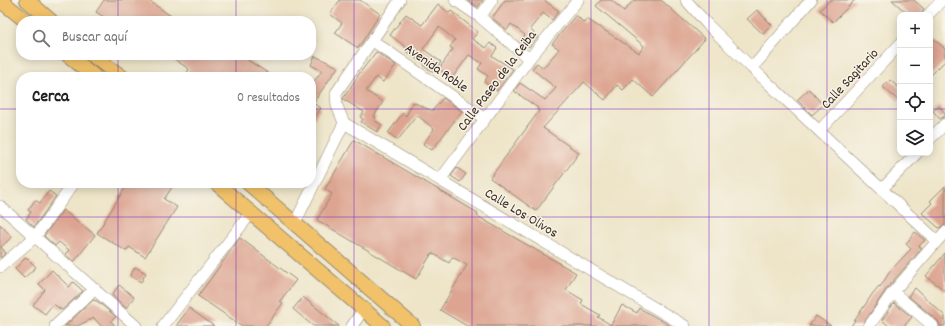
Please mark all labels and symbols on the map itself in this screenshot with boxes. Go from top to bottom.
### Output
street label: Calle Paseo de la Ceiba [453,26,542,136]
street label: Avenida Roble [400,39,472,98]
street label: Calle Sagitario [817,45,884,114]
street label: Calle Los Olivos [480,184,562,244]

